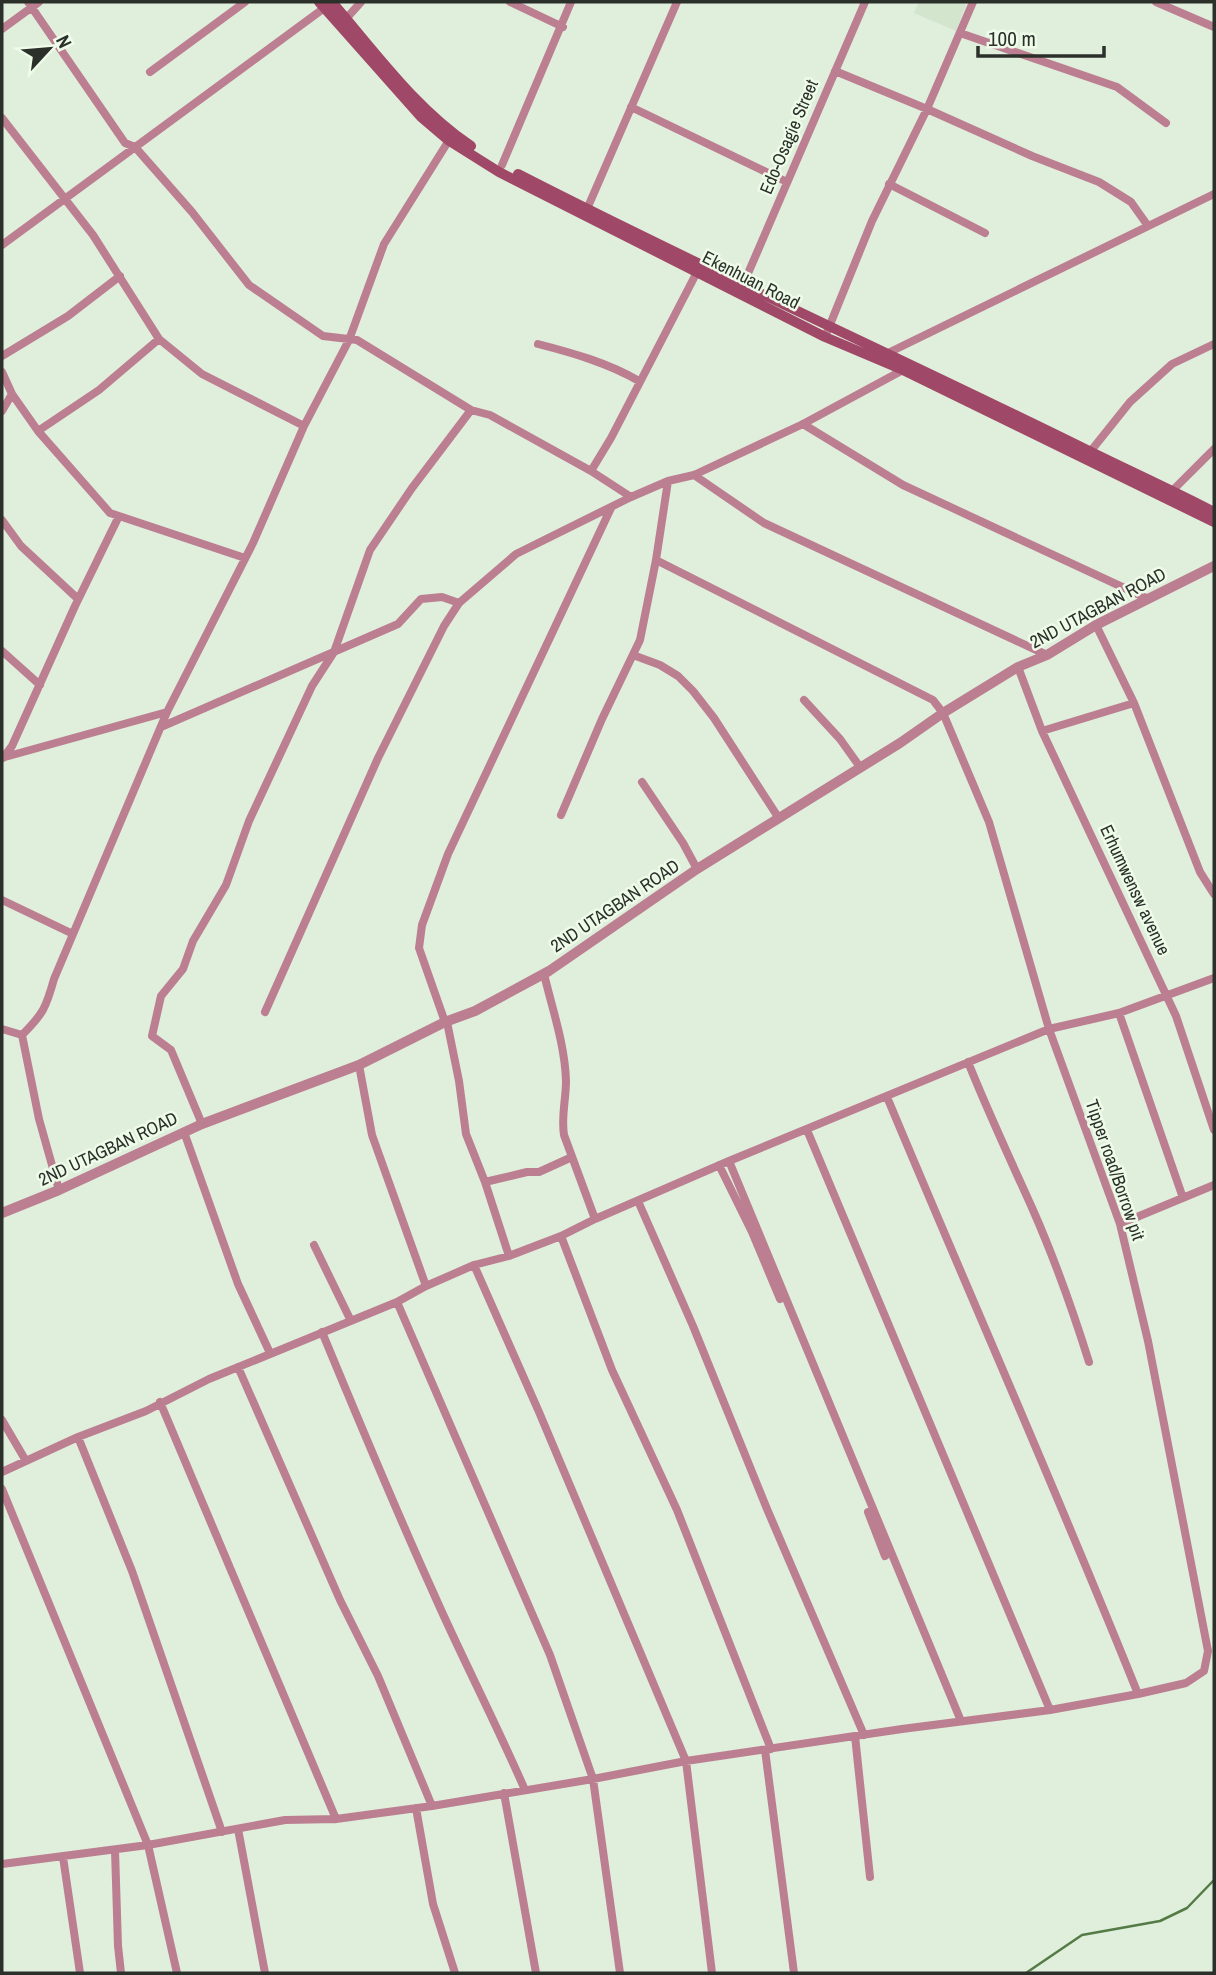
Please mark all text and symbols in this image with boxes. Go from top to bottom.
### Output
north arrow [14,14,84,84]
scale bar [978,14,1104,58]
text: 100 m [988,24,1036,53]
text: N [50,31,78,52]
street label: Edo-Osagie Street [753,76,824,198]
street label: Ekenhuan Road [698,244,804,315]
street label: 2ND UTAGBAN ROAD [1025,561,1170,654]
street label: Erhumwensw avenue [1094,821,1177,959]
street label: 2ND UTAGBAN ROAD [545,853,684,958]
street label: Tipper road/Borrow pit [1080,1096,1151,1244]
street label: 2ND UTAGBAN ROAD [34,1105,181,1192]

